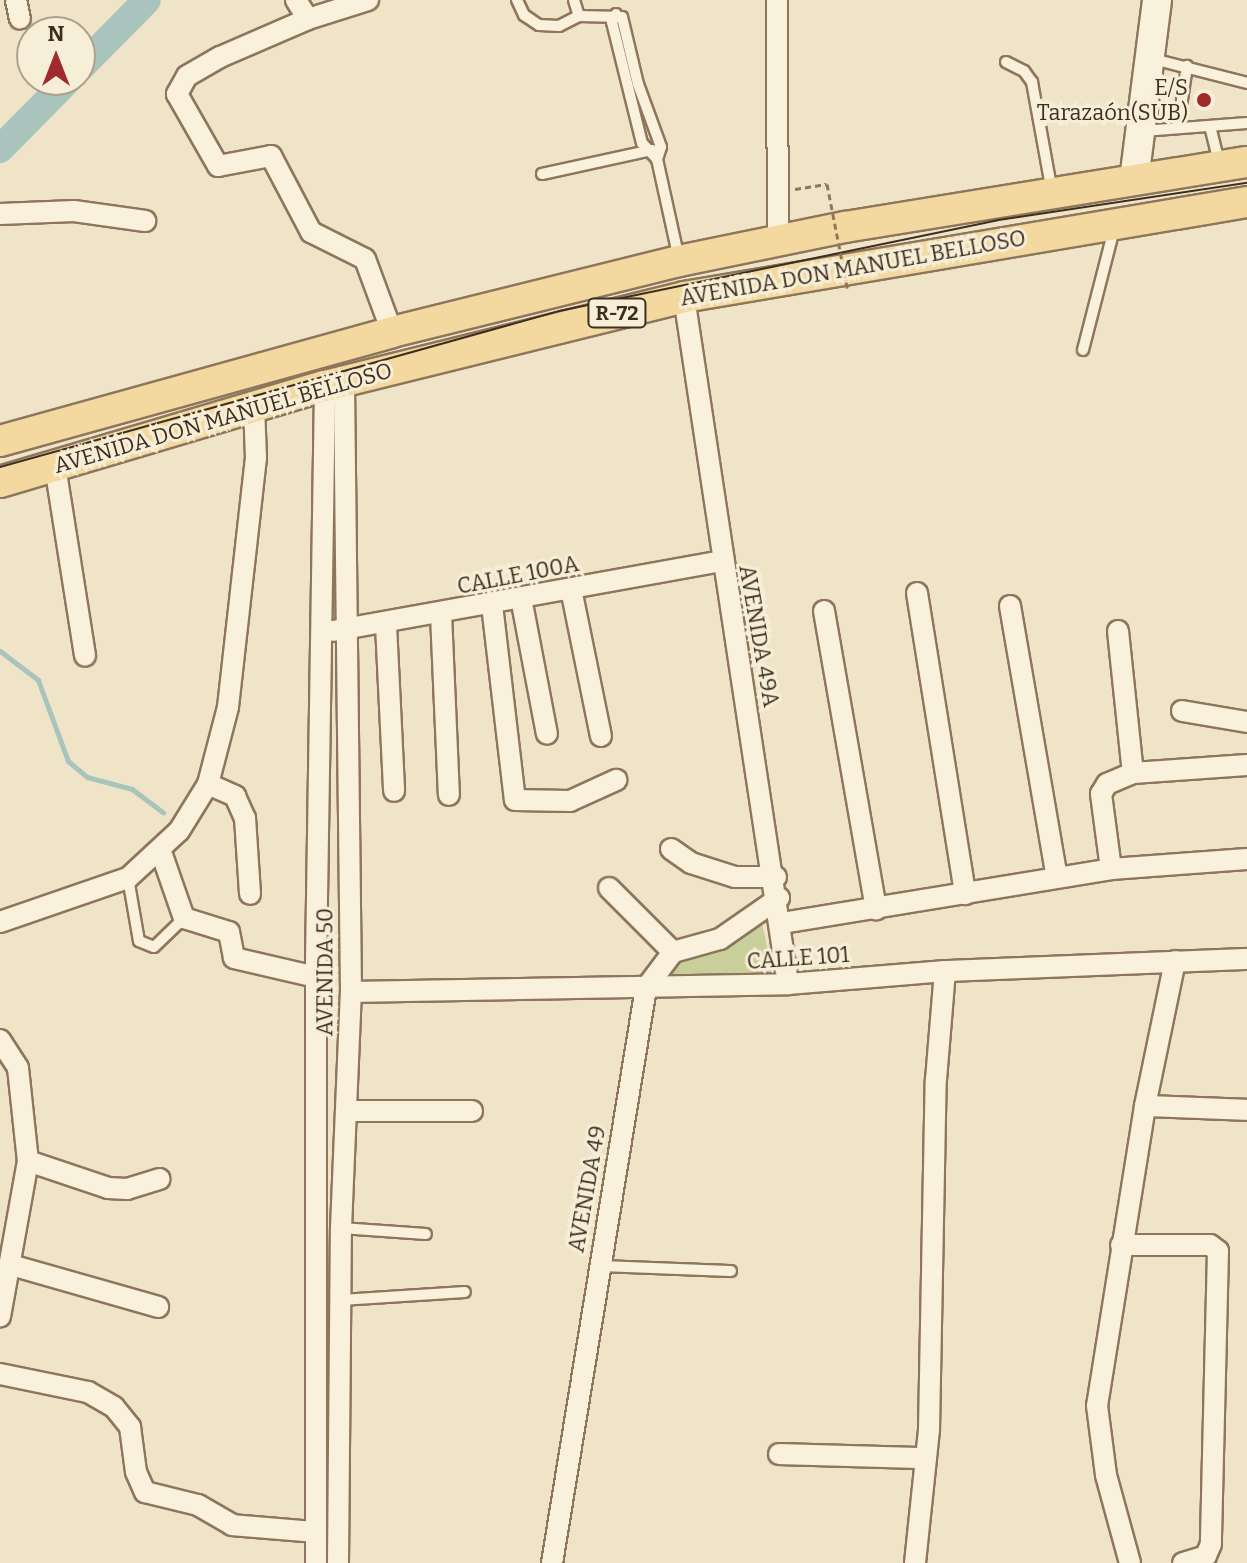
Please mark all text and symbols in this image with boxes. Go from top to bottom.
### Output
north arrow [16,16,96,96]
text: N [48,20,64,47]
place label: E/S Tarazaón(SUB) [1037,74,1188,126]
marker: E/S Tarazaón(SUB) [1195,91,1213,109]
street label: AVENIDA DON MANUEL BELLOSO [678,225,1028,311]
road number: R-72 [587,297,647,329]
street label: AVENIDA DON MANUEL BELLOSO [51,357,395,479]
street label: CALLE 100A [455,550,581,600]
street label: AVENIDA 49A [734,563,784,709]
street label: AVENIDA 50 [312,908,338,1036]
street label: CALLE 101 [746,941,850,975]
street label: AVENIDA 49 [563,1124,611,1254]

